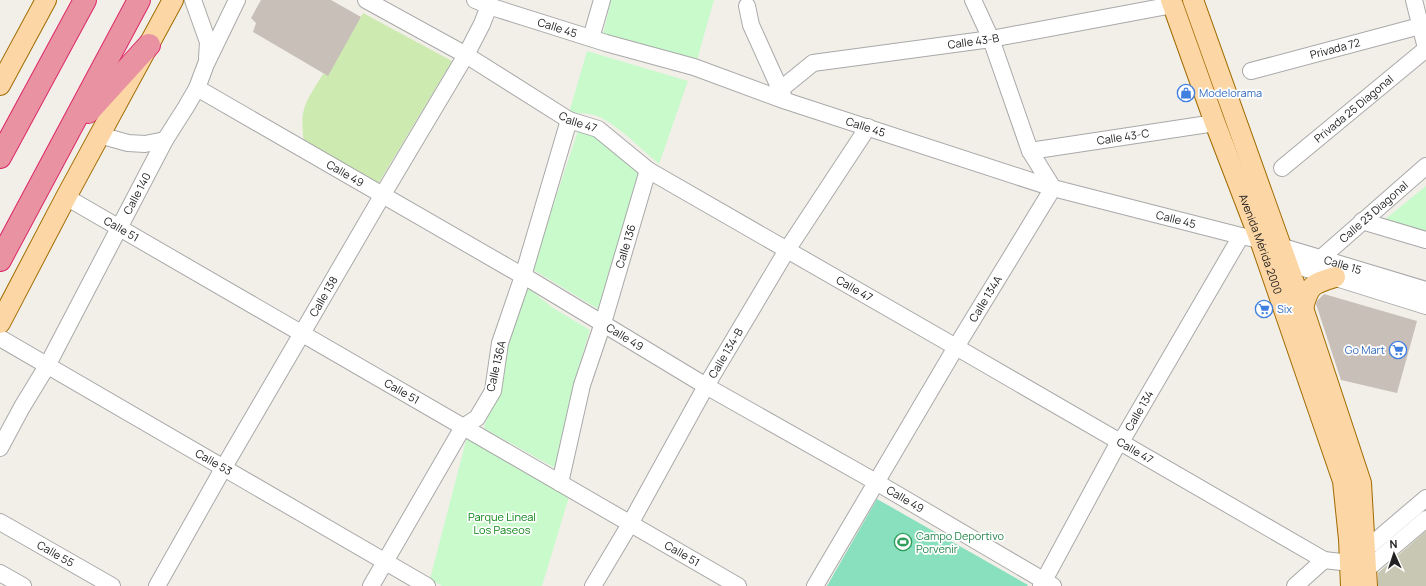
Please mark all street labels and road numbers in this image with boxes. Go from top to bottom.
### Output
street label: Calle 45 [536,14,579,40]
street label: Calle 43-B [947,30,1000,52]
street label: Privada 72 [1308,34,1362,62]
street label: Privada 25 Diagonal [1311,71,1396,146]
street label: Calle 47 [556,107,599,135]
street label: Calle 45 [844,113,887,140]
street label: Calle 43-C [1096,125,1150,148]
street label: Calle 49 [324,156,367,190]
street label: Calle 140 [119,170,154,217]
street label: Calle 23 Diagonal [1336,177,1411,246]
street label: Avenida Mérida 2000 [1236,192,1286,296]
street label: Calle 45 [1155,207,1198,231]
street label: Calle 51 [101,213,142,245]
street label: Calle 136 [612,222,639,270]
street label: Calle 15 [1322,252,1364,277]
street label: Calle 47 [834,272,876,305]
street label: Calle 134A [965,272,1005,325]
street label: Calle 138 [305,273,341,319]
street label: Calle 49 [604,319,647,354]
street label: Calle 134-B [704,325,746,381]
street label: Calle 136A [482,339,509,393]
street label: Calle 51 [382,375,422,407]
street label: Calle 134 [1121,387,1156,434]
street label: Calle 47 [1114,434,1156,467]
street label: Calle 53 [193,445,235,478]
street label: Calle 49 [884,482,927,516]
street label: Calle 55 [35,537,77,570]
street label: Calle 51 [662,537,703,569]

